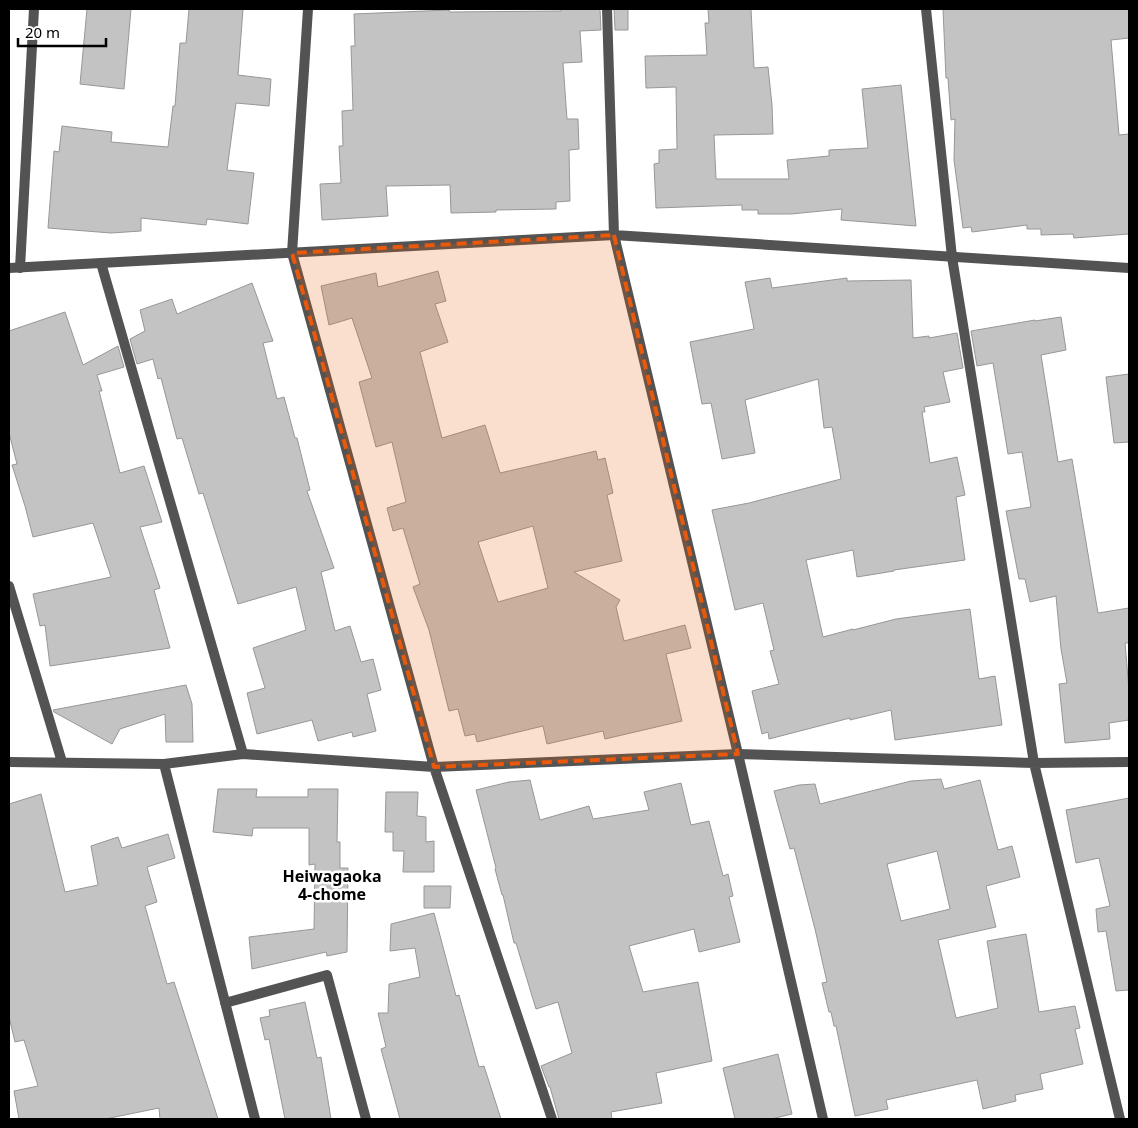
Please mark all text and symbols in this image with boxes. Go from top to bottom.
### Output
scale bar [18,15,105,47]
text: 20 m [25,22,60,42]
district label: Heiwagaoka 4-chome [282,865,382,905]

